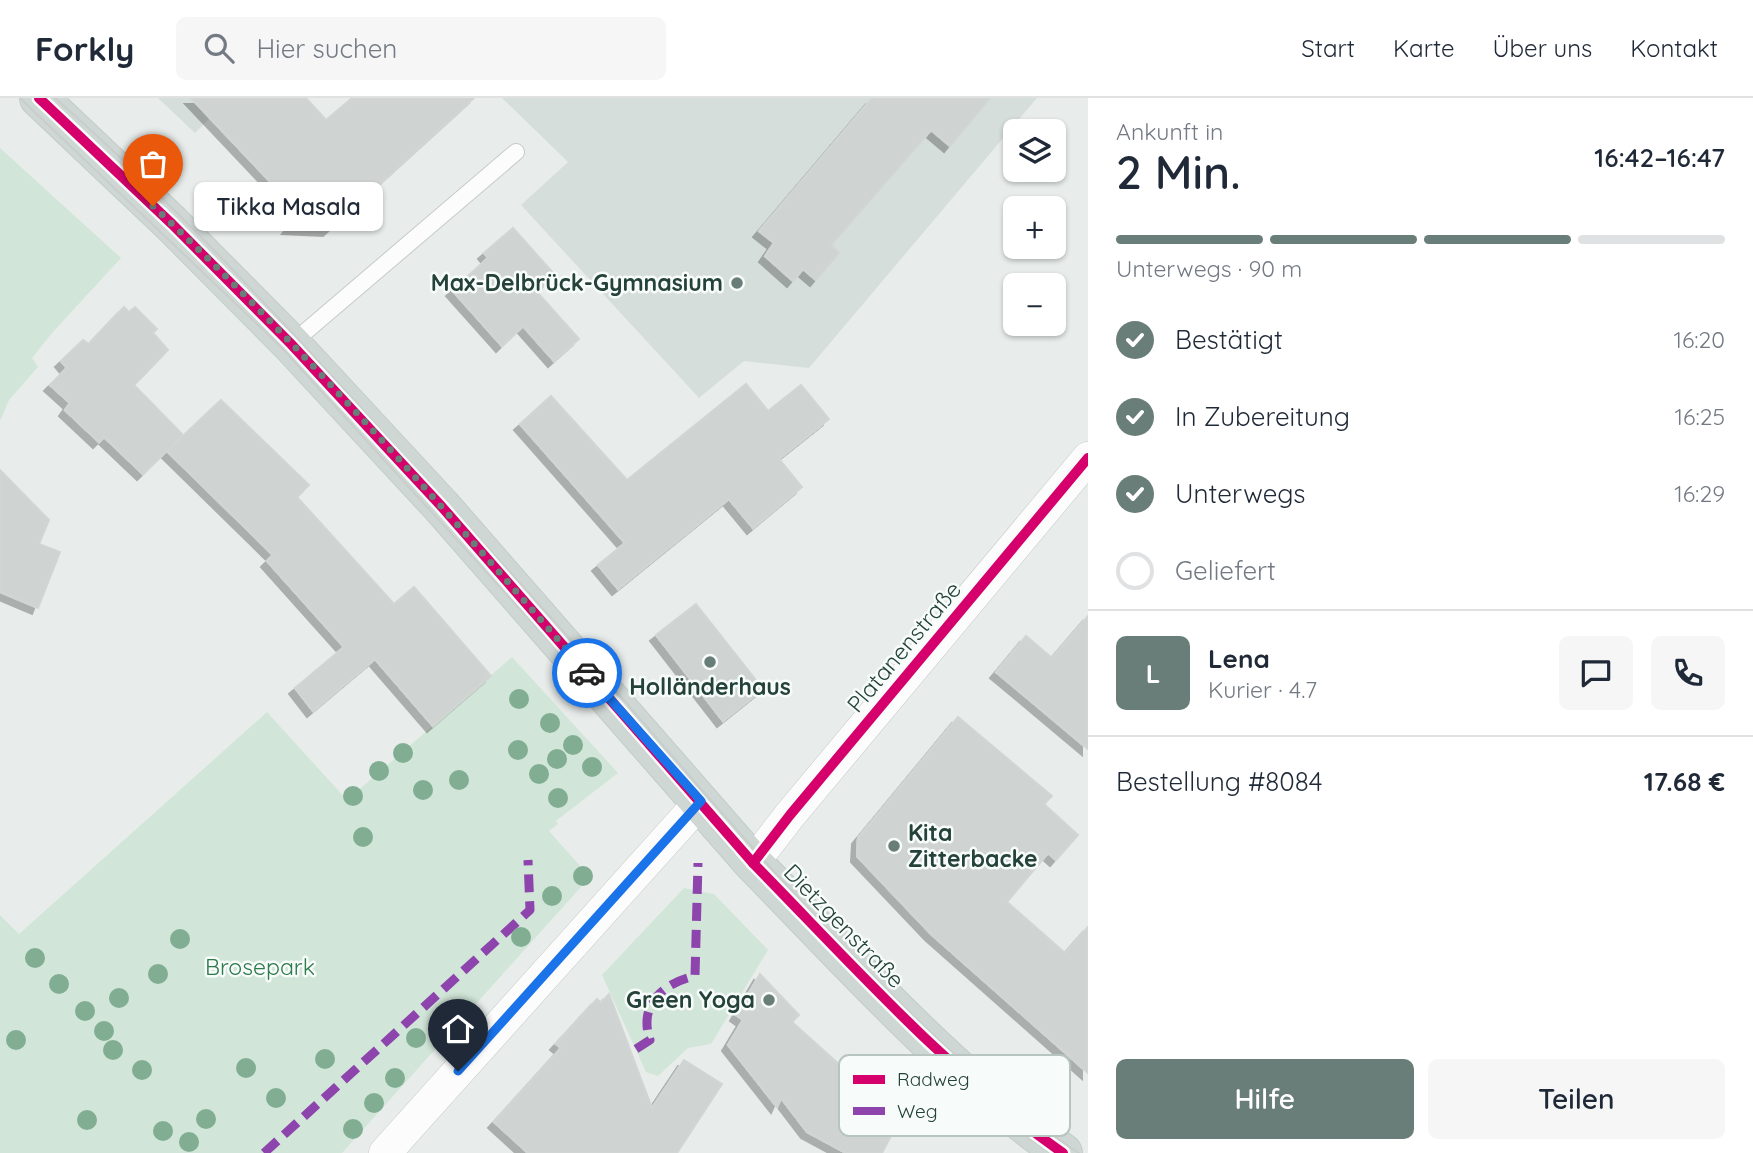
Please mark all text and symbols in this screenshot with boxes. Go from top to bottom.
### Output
search box [176,17,666,80]
text: Forkly [35,28,134,69]
icon: search [200,29,238,67]
text: Hier suchen [256,32,397,65]
text: Start [1301,33,1355,63]
text: Karte [1393,33,1454,63]
text: Über uns [1492,33,1592,63]
text: Kontakt [1630,33,1718,63]
text: Ankunft in [1116,117,1223,146]
map controls [1003,119,1066,336]
button: layers [1003,119,1066,182]
pin [123,134,183,206]
text: 16:42–16:47 [1594,141,1725,174]
text: 2 Min. [1116,143,1241,201]
icon: bag [134,145,172,183]
callout: Tikka Masala [195,182,384,230]
text: Tikka Masala [216,192,361,221]
button: + [1003,196,1066,259]
text: Unterwegs · 90 m [1116,254,1302,283]
place label: Max-Delbrück-Gymnasium [431,268,723,297]
button: − [1003,273,1066,336]
marker: Max-Delbrück-Gymnasium [729,275,745,291]
icon: check [1116,321,1154,359]
text: Bestätigt [1175,323,1283,356]
text: 16:20 [1673,325,1725,354]
icon: check [1116,398,1154,436]
text: In Zubereitung [1175,400,1350,433]
text: 16:25 [1675,402,1725,431]
icon: check [1116,475,1154,513]
text: Unterwegs [1175,477,1306,510]
text: 16:29 [1674,479,1725,508]
text: Geliefert [1175,554,1276,587]
street label: Platanenstraße [840,575,967,718]
button: chat [1559,636,1633,710]
button: phone [1651,636,1725,710]
courier [552,638,622,708]
text: Lena [1208,642,1270,675]
icon: car [568,654,606,692]
marker: Holländerhaus [702,654,718,670]
text: L [1146,657,1160,690]
place label: Holländerhaus [629,672,791,701]
text: Kurier · 4.7 [1208,675,1317,704]
text: Bestellung #8084 [1116,765,1322,798]
text: 17.68 € [1644,765,1725,798]
place label: Kita Zitterbacke [908,818,1038,873]
marker: Kita Zitterbacke [886,838,902,854]
street label: Dietzgenstraße [778,857,911,994]
park label: Brosepark [205,952,315,981]
place label: Green Yoga [626,985,755,1014]
marker: Green Yoga [761,992,777,1008]
pin [428,999,488,1071]
icon: home [439,1010,477,1048]
legend [839,1055,1070,1136]
button: Hilfe [1116,1059,1414,1139]
button: Teilen [1428,1059,1725,1139]
text: Radweg [897,1067,970,1091]
text: Weg [897,1099,938,1123]

